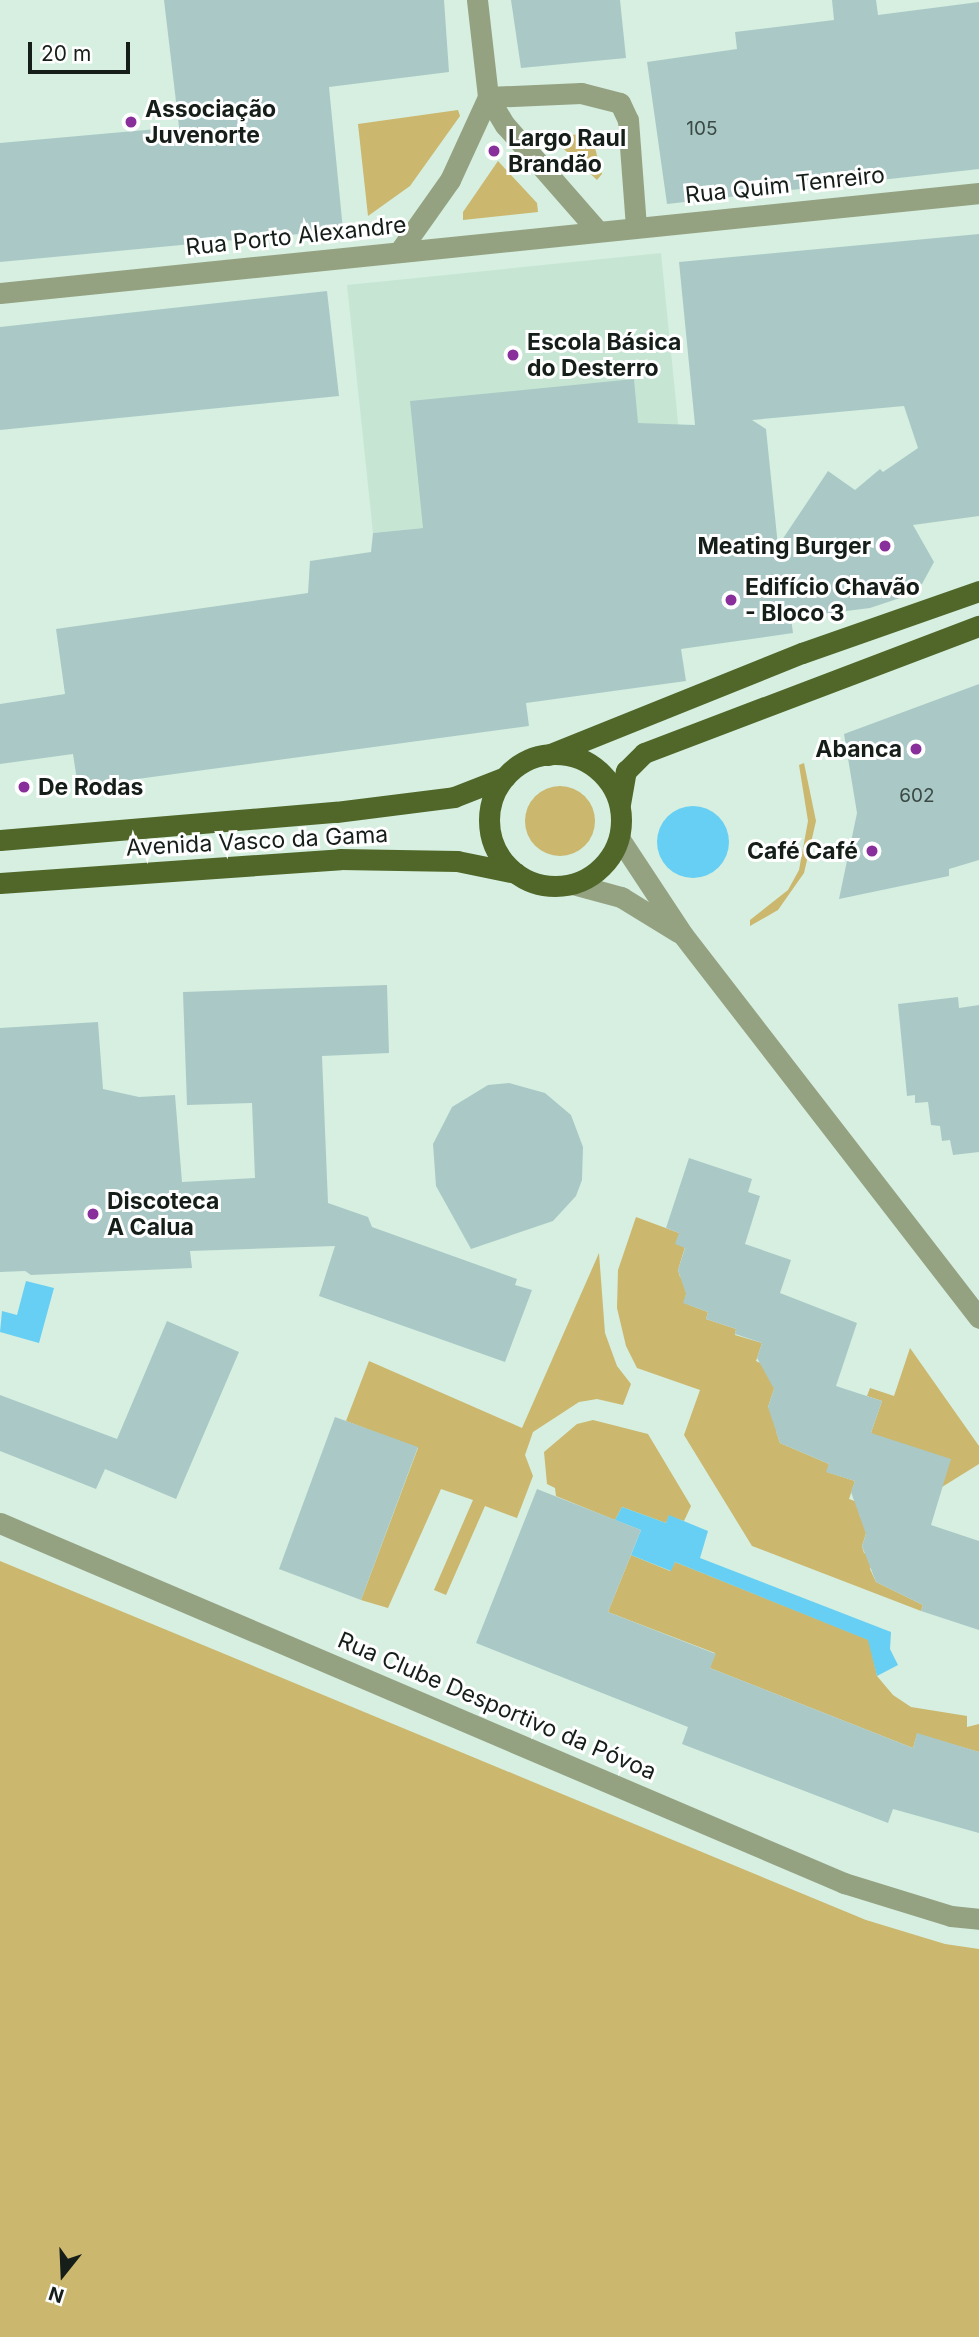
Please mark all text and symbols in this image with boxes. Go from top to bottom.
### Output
scale bar [32,28,133,72]
text: 20 m [41,41,91,66]
place label: Associação Juvenorte [145,95,276,149]
marker: Associação Juvenorte [123,114,139,130]
house number: 105 [686,118,718,140]
place label: Largo Raul Brandão [508,124,626,178]
marker: Largo Raul Brandão [486,143,502,159]
street label: Rua Quim Tenreiro [684,161,886,209]
street label: Rua Porto Alexandre [184,211,408,261]
place label: Escola Básica do Desterro [527,328,681,382]
marker: Escola Básica do Desterro [505,347,521,363]
place label: Meating Burger [697,532,871,560]
marker: Meating Burger [877,538,893,554]
place label: Edifício Chavão - Bloco 3 [745,573,920,627]
marker: Edifício Chavão - Bloco 3 [723,592,739,608]
place label: Abanca [815,735,902,763]
marker: Abanca [908,741,924,757]
place label: De Rodas [38,773,143,801]
marker: De Rodas [16,779,32,795]
house number: 602 [899,785,935,807]
street label: Avenida Vasco da Gama [125,820,389,862]
place label: Café Café [747,837,858,865]
marker: Café Café [864,843,880,859]
place label: Discoteca A Calua [107,1187,219,1241]
marker: Discoteca A Calua [85,1206,101,1222]
street label: Rua Clube Desportivo da Póvoa [334,1626,660,1786]
north arrow [28,2239,98,2309]
text: N [46,2281,67,2308]

